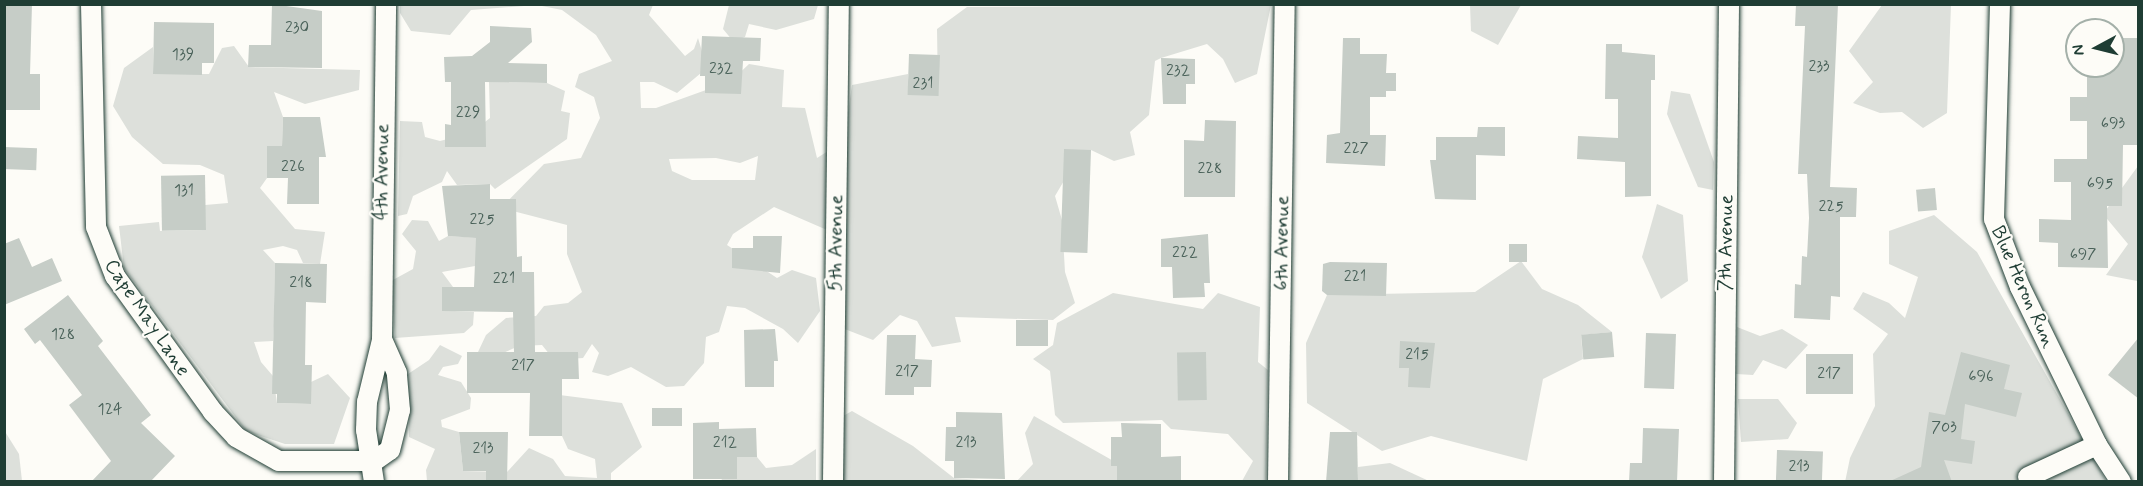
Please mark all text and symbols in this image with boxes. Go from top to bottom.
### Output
house number: 230 [285,18,309,38]
north arrow [2065,18,2125,78]
text: N [2068,43,2090,57]
house number: 139 [172,45,194,65]
house number: 233 [1808,57,1830,77]
house number: 232 [709,59,733,79]
house number: 232 [1166,61,1190,81]
house number: 231 [913,74,933,94]
house number: 229 [456,103,480,123]
house number: 693 [2101,114,2125,134]
street label: 4th Avenue [369,124,395,220]
house number: 227 [1343,139,1369,159]
house number: 226 [281,157,305,177]
house number: 228 [1198,159,1222,179]
house number: 695 [2087,174,2113,194]
house number: 131 [174,181,194,201]
street label: 5th Avenue [823,194,849,292]
street label: 7th Avenue [1713,194,1739,292]
street label: 6th Avenue [1269,195,1295,291]
house number: 225 [1818,197,1844,217]
house number: 225 [469,210,495,230]
street label: Blue Heron Run [1986,224,2060,350]
house number: 222 [1172,243,1198,263]
house number: 697 [2070,245,2096,265]
street label: Cape May Lane [100,256,194,380]
house number: 221 [1344,267,1366,287]
house number: 221 [493,269,515,289]
house number: 218 [289,273,313,293]
house number: 128 [51,325,75,345]
house number: 215 [1405,345,1429,365]
house number: 217 [511,356,535,376]
house number: 217 [895,362,919,382]
house number: 217 [1817,364,1841,384]
house number: 696 [1968,367,1994,387]
house number: 124 [97,400,123,420]
house number: 703 [1931,418,1957,438]
house number: 212 [713,433,737,453]
house number: 213 [955,433,977,453]
house number: 213 [472,439,494,459]
house number: 213 [1788,457,1810,477]

